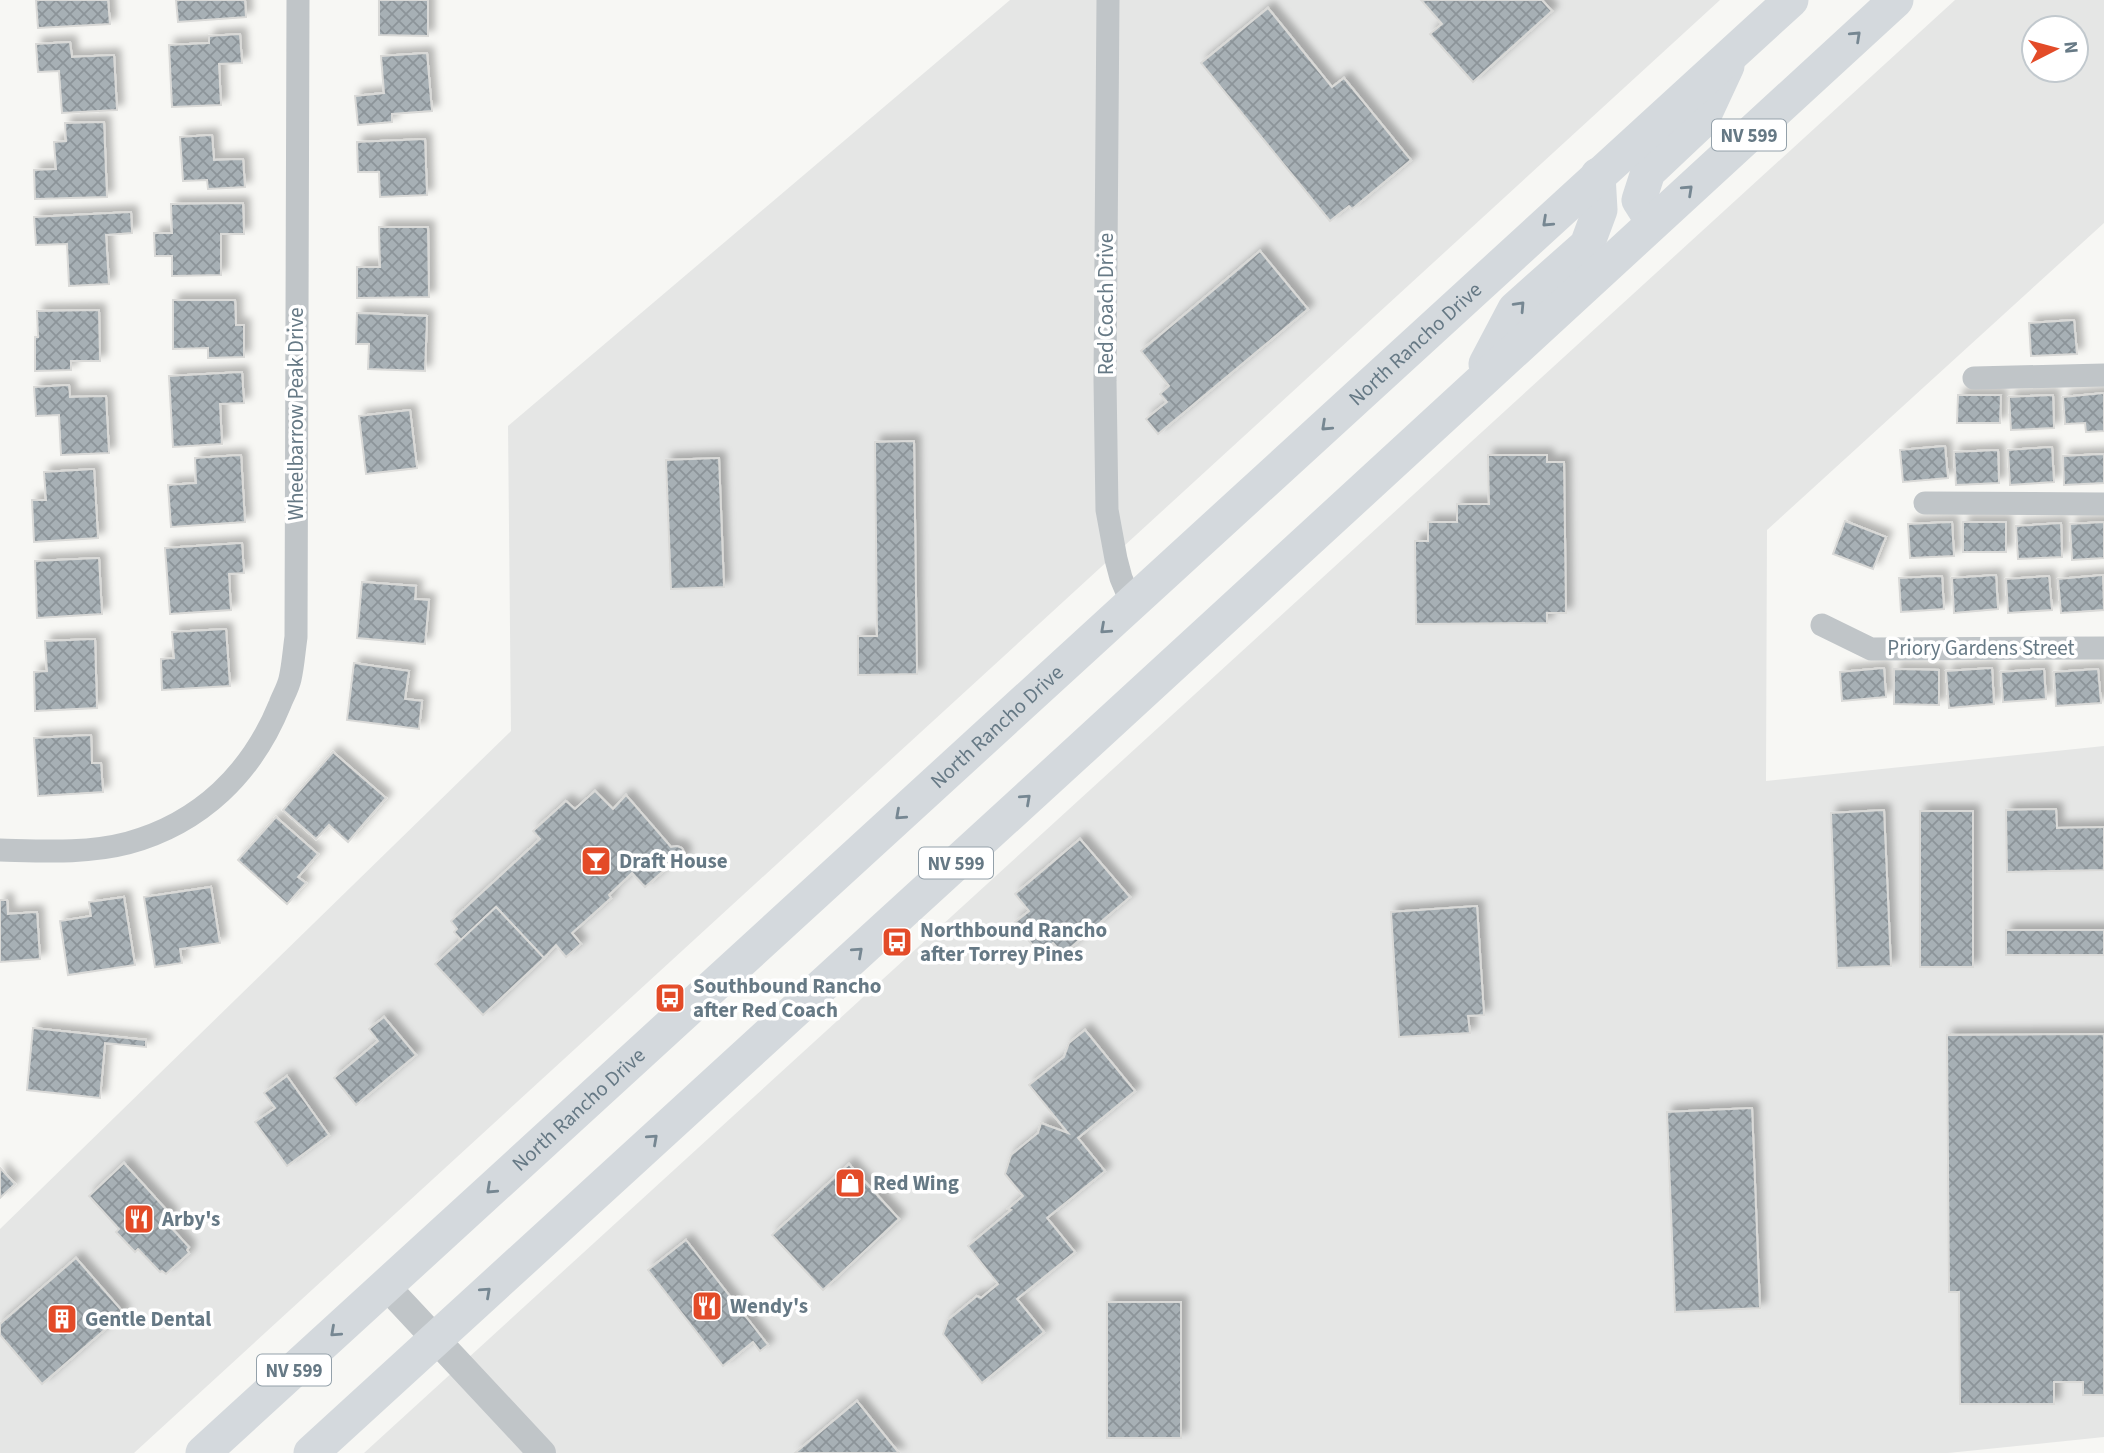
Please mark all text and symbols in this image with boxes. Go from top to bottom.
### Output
north arrow [2020,14,2090,84]
one-way arrow [1848,32,1861,45]
text: N [2056,40,2085,55]
road number: NV 599 [1712,119,1786,150]
one-way arrow [1680,186,1693,198]
one-way arrow [1542,213,1555,226]
street label: Red Coach Drive [1091,233,1121,375]
street label: North Rancho Drive [1342,275,1488,413]
one-way arrow [1512,301,1524,314]
street label: Wheelbarrow Peak Drive [281,307,311,521]
one-way arrow [1321,417,1334,430]
one-way arrow [1100,621,1113,634]
street label: Priory Gardens Street [1887,633,2075,663]
street label: North Rancho Drive [924,658,1070,795]
one-way arrow [1018,795,1031,807]
one-way arrow [895,807,908,820]
bar icon: Draft House [579,844,613,878]
place label: Draft House [619,846,728,876]
road number: NV 599 [919,848,993,878]
place label: Northbound Rancho after Torrey Pines [920,915,1107,969]
bus stop icon: Northbound Rancho after Torrey Pines [880,925,914,959]
one-way arrow [849,948,862,960]
place label: Southbound Rancho after Red Coach [693,971,881,1025]
bus stop icon: Southbound Rancho after Red Coach [653,981,687,1015]
street label: North Rancho Drive [505,1041,652,1178]
one-way arrow [645,1134,658,1147]
shop icon: Red Wing [833,1166,867,1200]
place label: Red Wing [873,1168,959,1198]
one-way arrow [486,1181,499,1194]
restaurant icon: Arby's [122,1202,156,1236]
place label: Arby's [161,1204,220,1234]
one-way arrow [478,1288,491,1301]
restaurant icon: Wendy's [690,1289,724,1323]
place label: Wendy's [730,1291,808,1321]
building icon: Gentle Dental [45,1302,79,1336]
place label: Gentle Dental [85,1304,211,1334]
one-way arrow [330,1324,343,1336]
road number: NV 599 [257,1354,331,1386]

